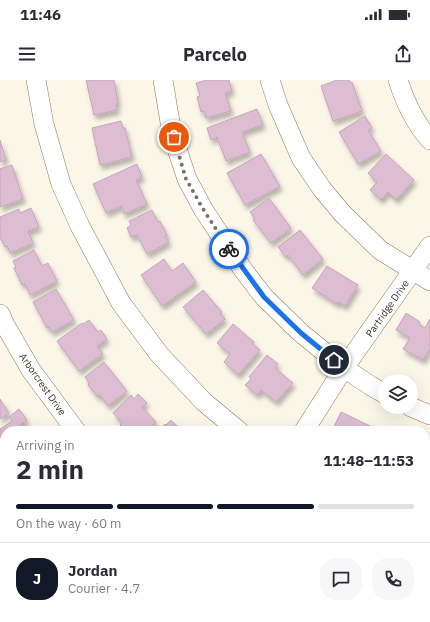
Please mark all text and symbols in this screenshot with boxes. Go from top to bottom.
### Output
text: 11:46 [20,5,61,24]
icon: menu [16,43,38,65]
text: Parcelo [183,43,247,66]
icon: share [392,43,414,65]
pin [157,120,191,154]
icon: bag [163,126,185,148]
courier [209,229,249,269]
icon: bike [218,238,240,260]
street label: Partridge Drive [363,277,412,339]
pin [317,343,351,377]
icon: home [323,349,345,371]
street label: Arborcrest Drive [16,351,69,418]
map controls [378,374,418,414]
button: layers [378,374,418,414]
text: Arriving in [16,437,75,454]
text: 11:48–11:53 [323,451,414,470]
text: 2 min [16,452,84,486]
text: On the way · 60 m [16,515,121,532]
button: chat [320,558,362,600]
button: phone [372,558,414,600]
text: Jordan [68,561,117,580]
text: J [33,569,41,588]
text: Courier · 4.7 [68,580,140,597]

